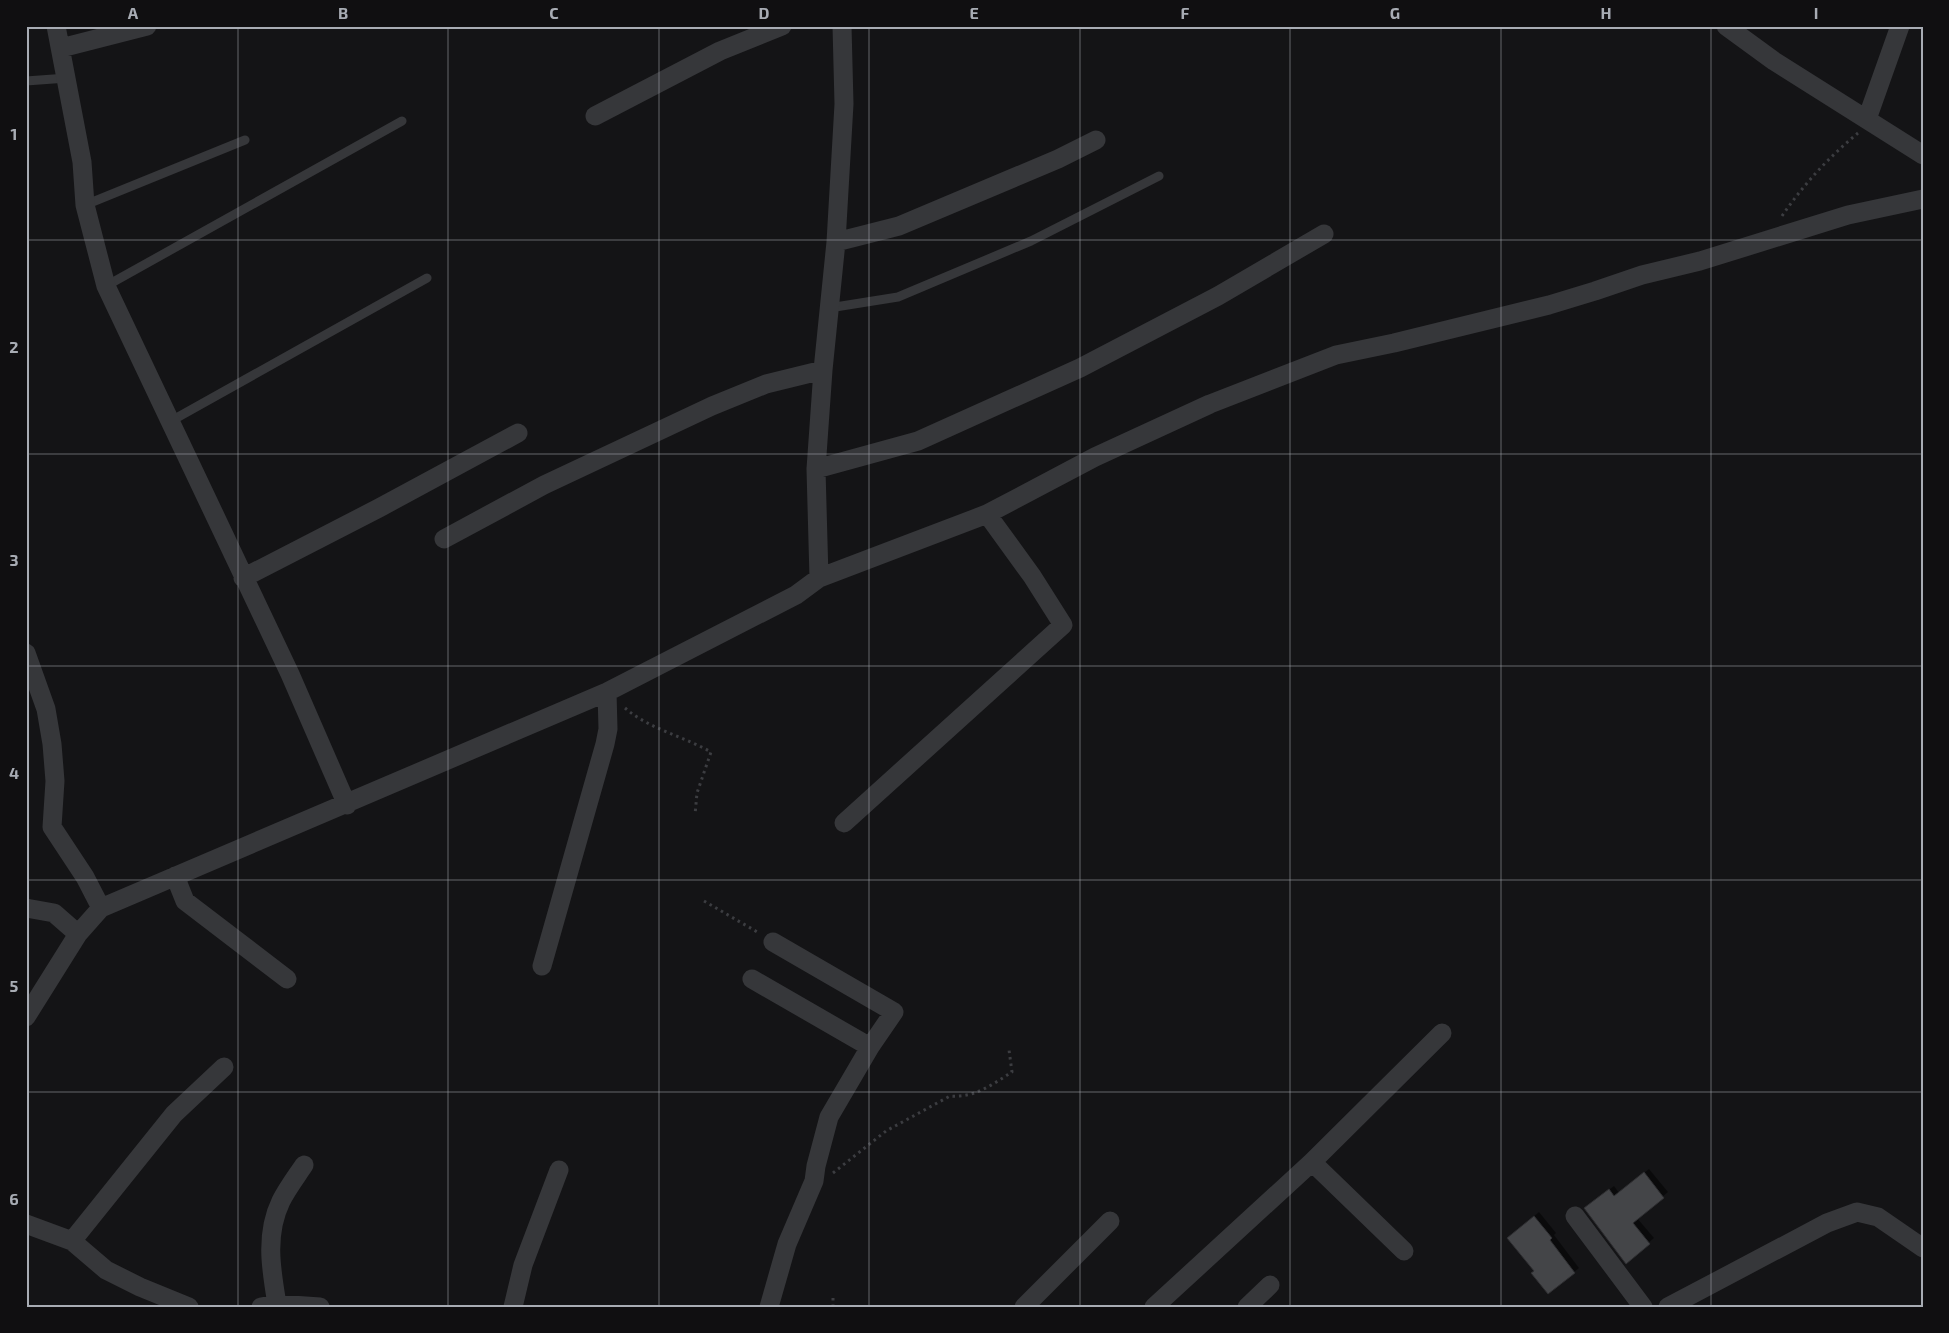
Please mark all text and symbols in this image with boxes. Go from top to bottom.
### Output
text: A [128,3,139,22]
text: B [338,3,348,22]
text: C [549,3,559,22]
text: D [759,3,770,22]
text: E [969,3,979,22]
text: F [1181,3,1190,22]
text: G [1390,3,1400,22]
text: H [1600,3,1612,22]
text: I [1814,3,1818,22]
text: 1 [11,124,17,143]
text: 2 [9,337,19,356]
text: 3 [9,550,19,569]
text: 4 [9,763,19,782]
text: 5 [10,976,19,995]
text: 6 [9,1189,19,1208]

